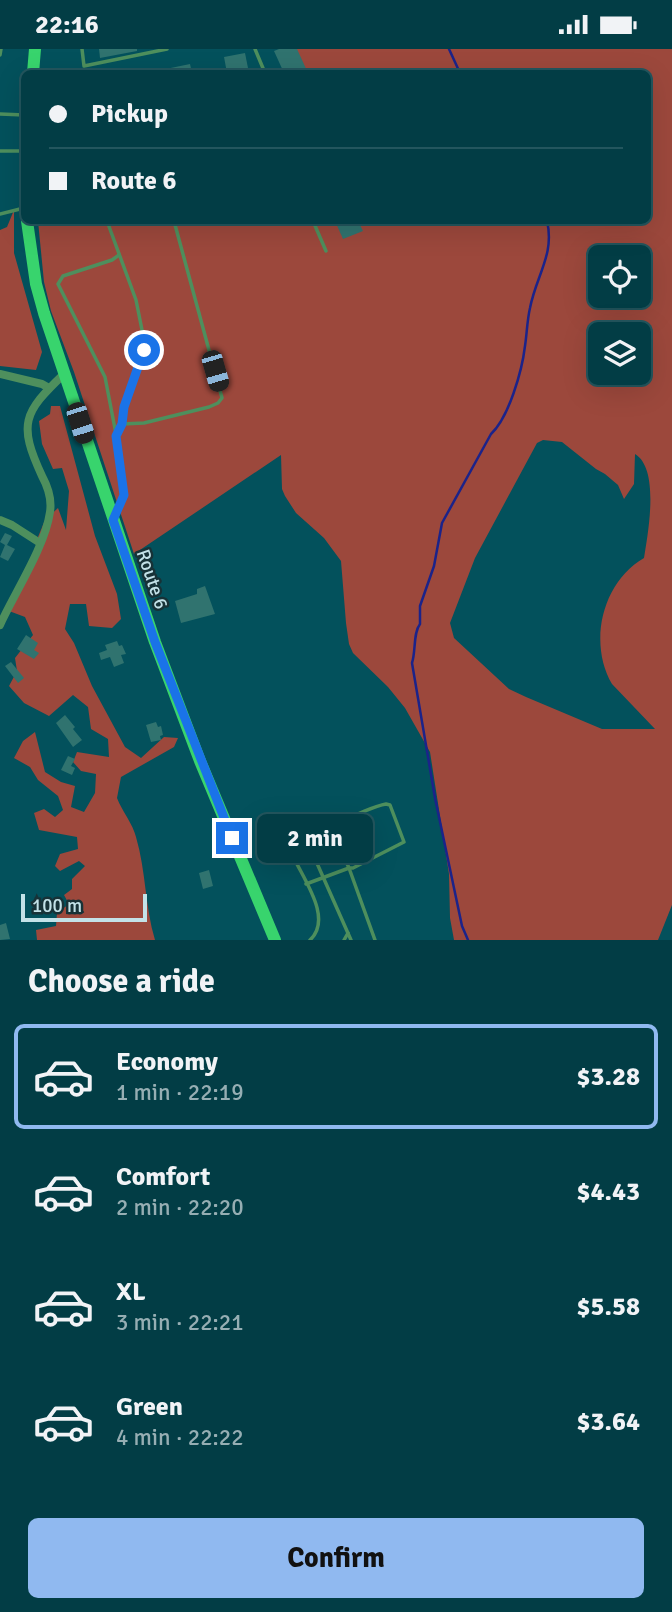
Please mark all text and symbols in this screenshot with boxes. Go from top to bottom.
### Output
text: 22:16 [35,9,99,41]
text: Pickup [91,98,168,130]
text: Route 6 [91,165,177,197]
map controls [588,245,651,385]
button: locate [588,245,651,308]
button: layers [588,322,651,385]
route start [128,334,160,366]
car [200,348,231,394]
car [64,400,97,446]
street label: Route 6 [131,546,173,612]
callout: 2 min [256,813,372,863]
route end [216,822,248,854]
text: 2 min [287,824,343,853]
scale bar [21,891,147,923]
text: 100 m [32,894,82,918]
text: Choose a ride [28,962,215,1001]
icon: car [32,1045,95,1108]
text: Economy [116,1046,218,1078]
text: $3.28 [576,1061,640,1093]
text: 1 min · 22:19 [116,1078,244,1107]
icon: car [32,1160,95,1223]
text: Comfort [116,1161,210,1193]
text: $4.43 [576,1176,640,1208]
text: 2 min · 22:20 [116,1193,244,1222]
icon: car [32,1275,95,1338]
text: XL [116,1276,146,1308]
text: $5.58 [576,1291,640,1323]
text: 3 min · 22:21 [116,1308,244,1337]
icon: car [32,1390,95,1453]
text: Green [116,1391,183,1423]
text: $3.64 [576,1406,640,1438]
text: 4 min · 22:22 [116,1423,244,1452]
button: Confirm [28,1518,644,1598]

